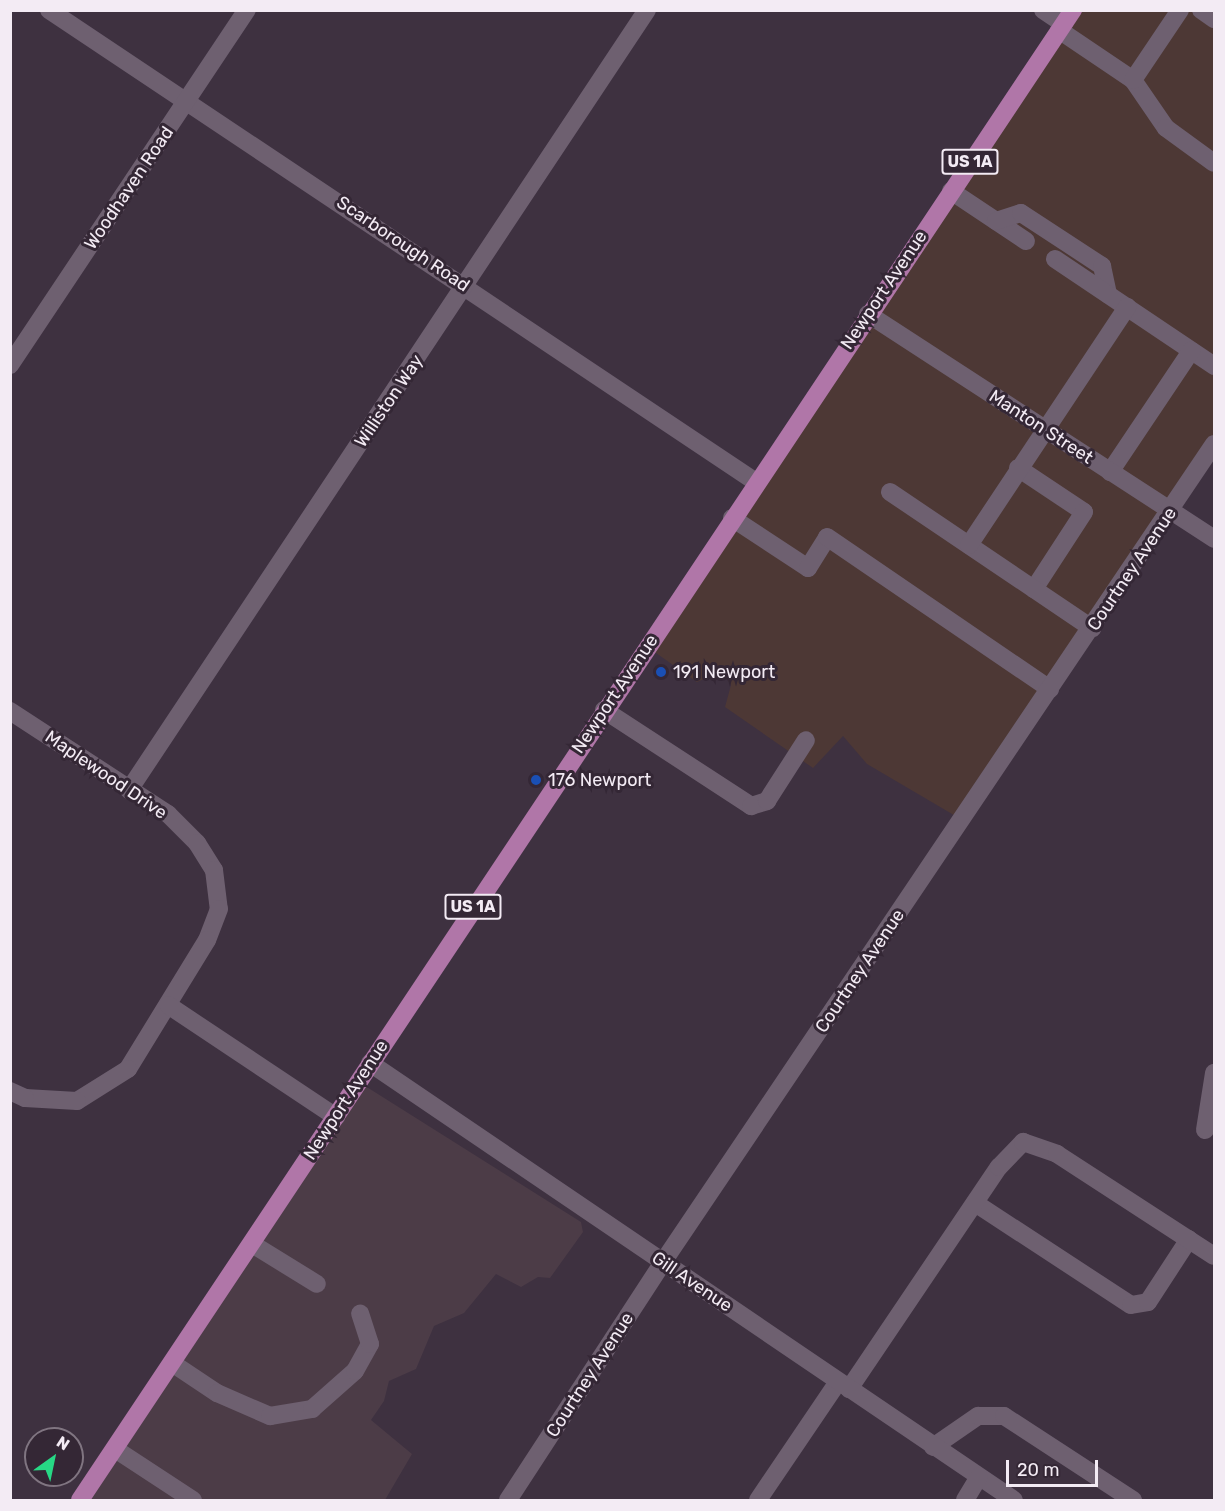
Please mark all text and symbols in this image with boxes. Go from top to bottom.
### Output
street label: Woodhaven Road [80,122,178,254]
road number: US 1A [940,149,1000,175]
street label: Scarborough Road [332,192,474,296]
street label: Newport Avenue [836,226,932,354]
street label: Williston Way [350,350,428,452]
street label: Manton Street [985,385,1097,469]
street label: Courtney Avenue [1082,503,1182,635]
street label: Newport Avenue [567,630,663,758]
place label: 191 Newport [673,661,775,683]
marker: 191 Newport [654,665,668,679]
street label: Maplewood Drive [41,726,171,824]
place label: 176 Newport [548,769,651,791]
marker: 176 Newport [529,773,543,787]
road number: US 1A [443,894,503,920]
street label: Courtney Avenue [810,905,910,1037]
street label: Newport Avenue [299,1036,393,1164]
street label: Gill Avenue [647,1247,737,1317]
street label: Courtney Avenue [541,1308,639,1442]
north arrow [24,1427,84,1487]
text: N [53,1432,73,1454]
scale bar [1009,1448,1100,1486]
text: 20 m [1017,1459,1059,1481]

